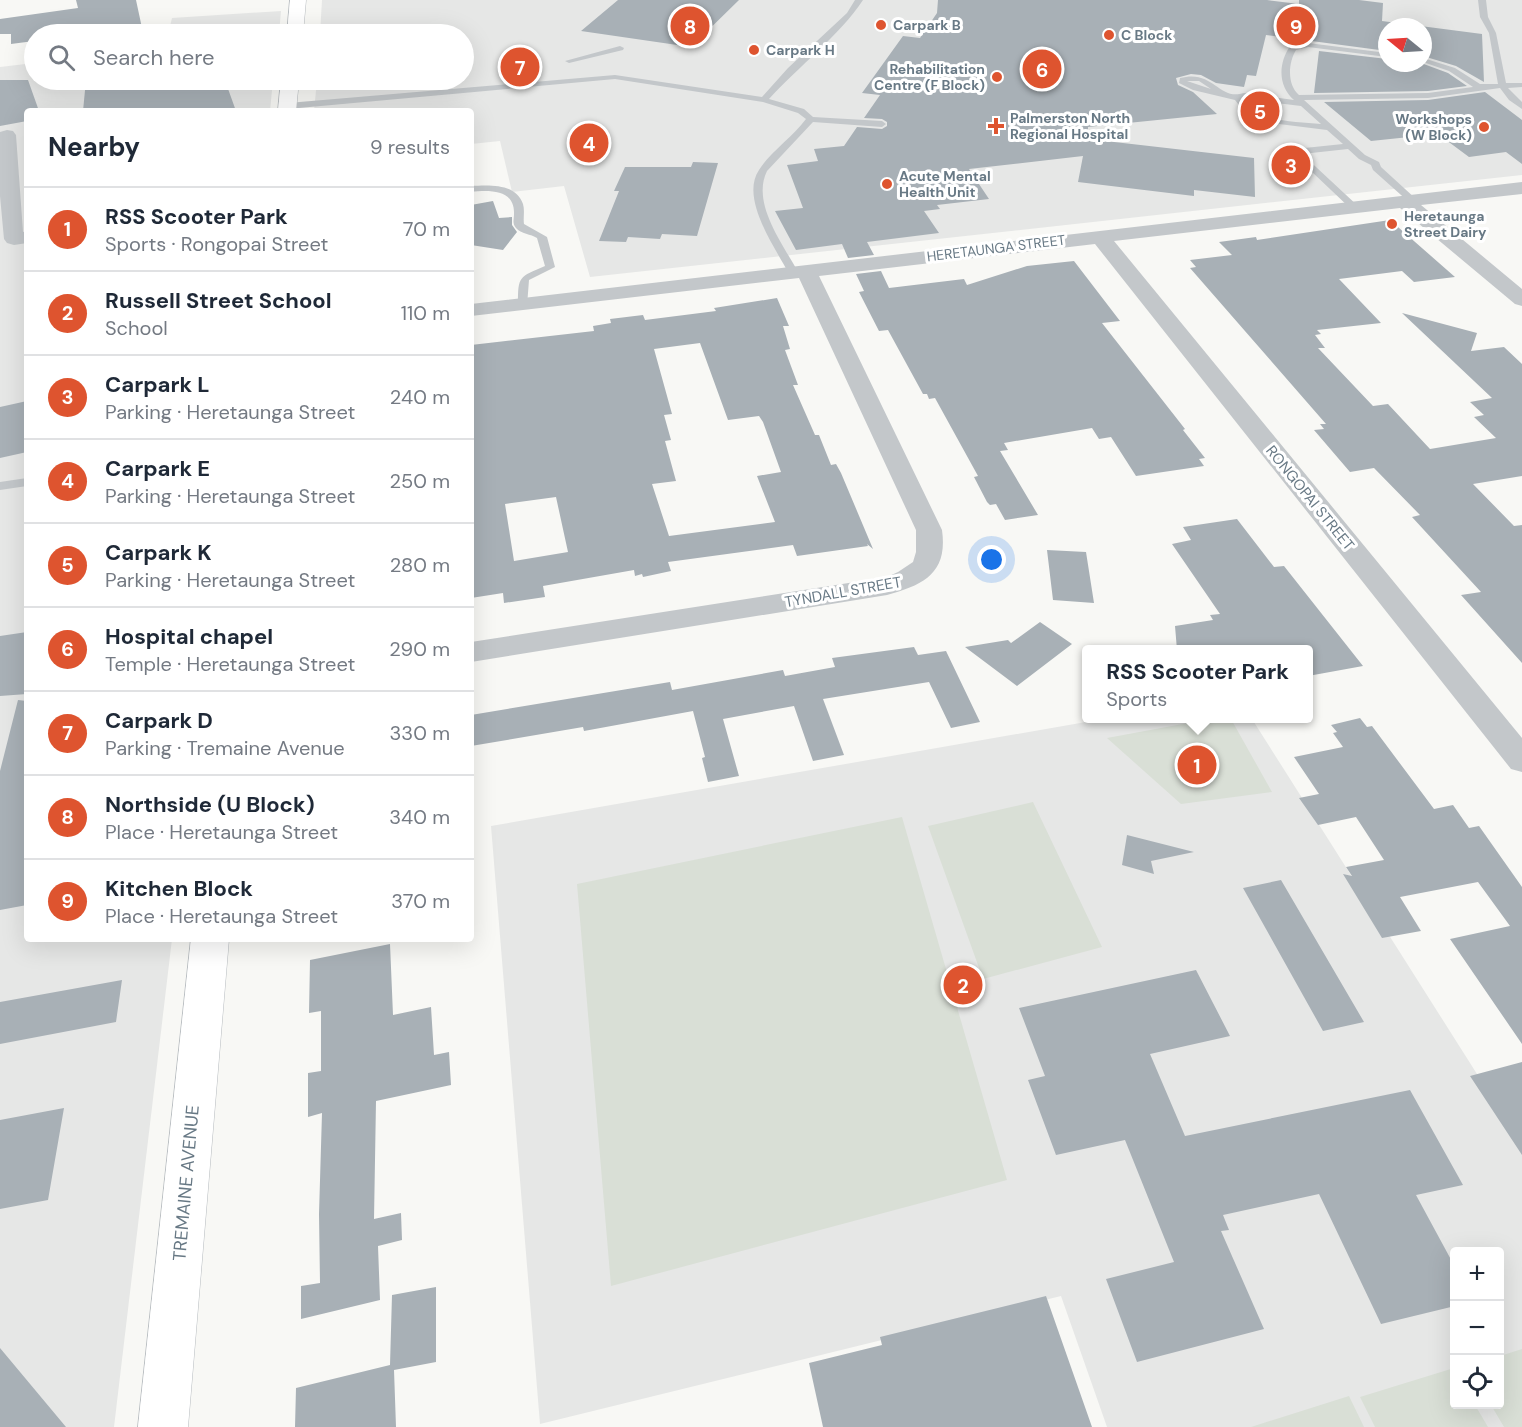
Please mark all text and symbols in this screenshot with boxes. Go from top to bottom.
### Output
pin: 8 [670,3,710,48]
pin: 9 [1276,3,1316,48]
place label: Carpark B [893,16,961,34]
marker: Carpark B [874,18,888,32]
north arrow [1378,18,1432,72]
search box [24,24,474,90]
place label: C Block [1121,26,1172,44]
marker: C Block [1102,28,1116,42]
icon: search [45,41,78,74]
place label: Carpark H [766,41,835,59]
text: Search here [93,43,214,72]
marker: Carpark H [747,43,761,57]
pin: 7 [500,44,540,90]
pin: 6 [1022,46,1062,92]
place label: Rehabilitation Centre (F Block) [874,60,985,94]
marker: Rehabilitation Centre (F Block) [990,70,1004,84]
pin: 5 [1240,88,1280,134]
place label: Palmerston North Regional Hospital [1010,109,1130,143]
place label: Workshops (W Block) [1395,110,1472,144]
marker: Palmerston North Regional Hospital [987,117,1005,135]
pin: 4 [570,120,608,166]
marker: Workshops (W Block) [1477,120,1491,134]
text: Nearby [48,130,140,164]
text: 9 results [370,134,450,160]
pin: 3 [1272,142,1310,188]
place label: Acute Mental Health Unit [899,167,991,201]
marker: Acute Mental Health Unit [880,177,894,191]
text: RSS Scooter Park [105,202,288,231]
place label: Heretaunga Street Dairy [1404,207,1487,241]
text: 1 [64,216,71,242]
text: 70 m [403,216,450,242]
marker: Heretaunga Street Dairy [1385,217,1399,231]
text: Sports · Rongopai Street [105,231,328,257]
street label: HERETAUNGA STREET [926,231,1066,265]
text: Russell Street School [105,286,332,315]
text: 2 [62,300,73,326]
text: 110 m [401,300,450,326]
text: School [105,315,168,341]
text: Carpark L [105,370,210,399]
text: 3 [61,384,74,410]
text: 240 m [390,384,450,410]
text: Parking · Heretaunga Street [105,399,355,425]
street label: RONGOPAI STREET [1261,441,1359,555]
text: Carpark E [105,454,210,483]
text: 4 [61,468,74,494]
text: 250 m [389,468,450,494]
text: Parking · Heretaunga Street [105,483,355,509]
text: Carpark K [105,538,212,567]
your location [977,545,1006,574]
text: 5 [61,552,74,578]
text: 280 m [390,552,450,578]
text: Parking · Heretaunga Street [105,567,355,593]
street label: TYNDALL STREET [783,572,903,612]
text: Hospital chapel [105,622,273,651]
text: 6 [61,636,74,662]
text: 290 m [389,636,450,662]
popup [1082,645,1313,723]
text: Temple · Heretaunga Street [105,651,355,677]
text: RSS Scooter Park [1106,657,1289,686]
text: Sports [1106,686,1167,712]
text: Carpark D [105,706,213,735]
text: 7 [62,720,73,746]
text: 330 m [390,720,450,746]
text: Parking · Tremaine Avenue [105,735,345,761]
pin: 1 [1178,742,1216,788]
text: Northside (U Block) [105,790,315,819]
text: 8 [61,804,74,830]
text: 340 m [389,804,450,830]
text: Place · Heretaunga Street [105,819,338,845]
text: Kitchen Block [105,874,253,903]
text: 9 [61,888,74,914]
text: 370 m [391,888,450,914]
text: Place · Heretaunga Street [105,903,338,929]
pin: 2 [944,962,982,1008]
street label: TREMAINE AVENUE [167,1104,205,1262]
map controls [1450,1247,1504,1409]
button: + [1450,1247,1504,1301]
button: − [1450,1301,1504,1355]
button: locate [1450,1355,1504,1409]

